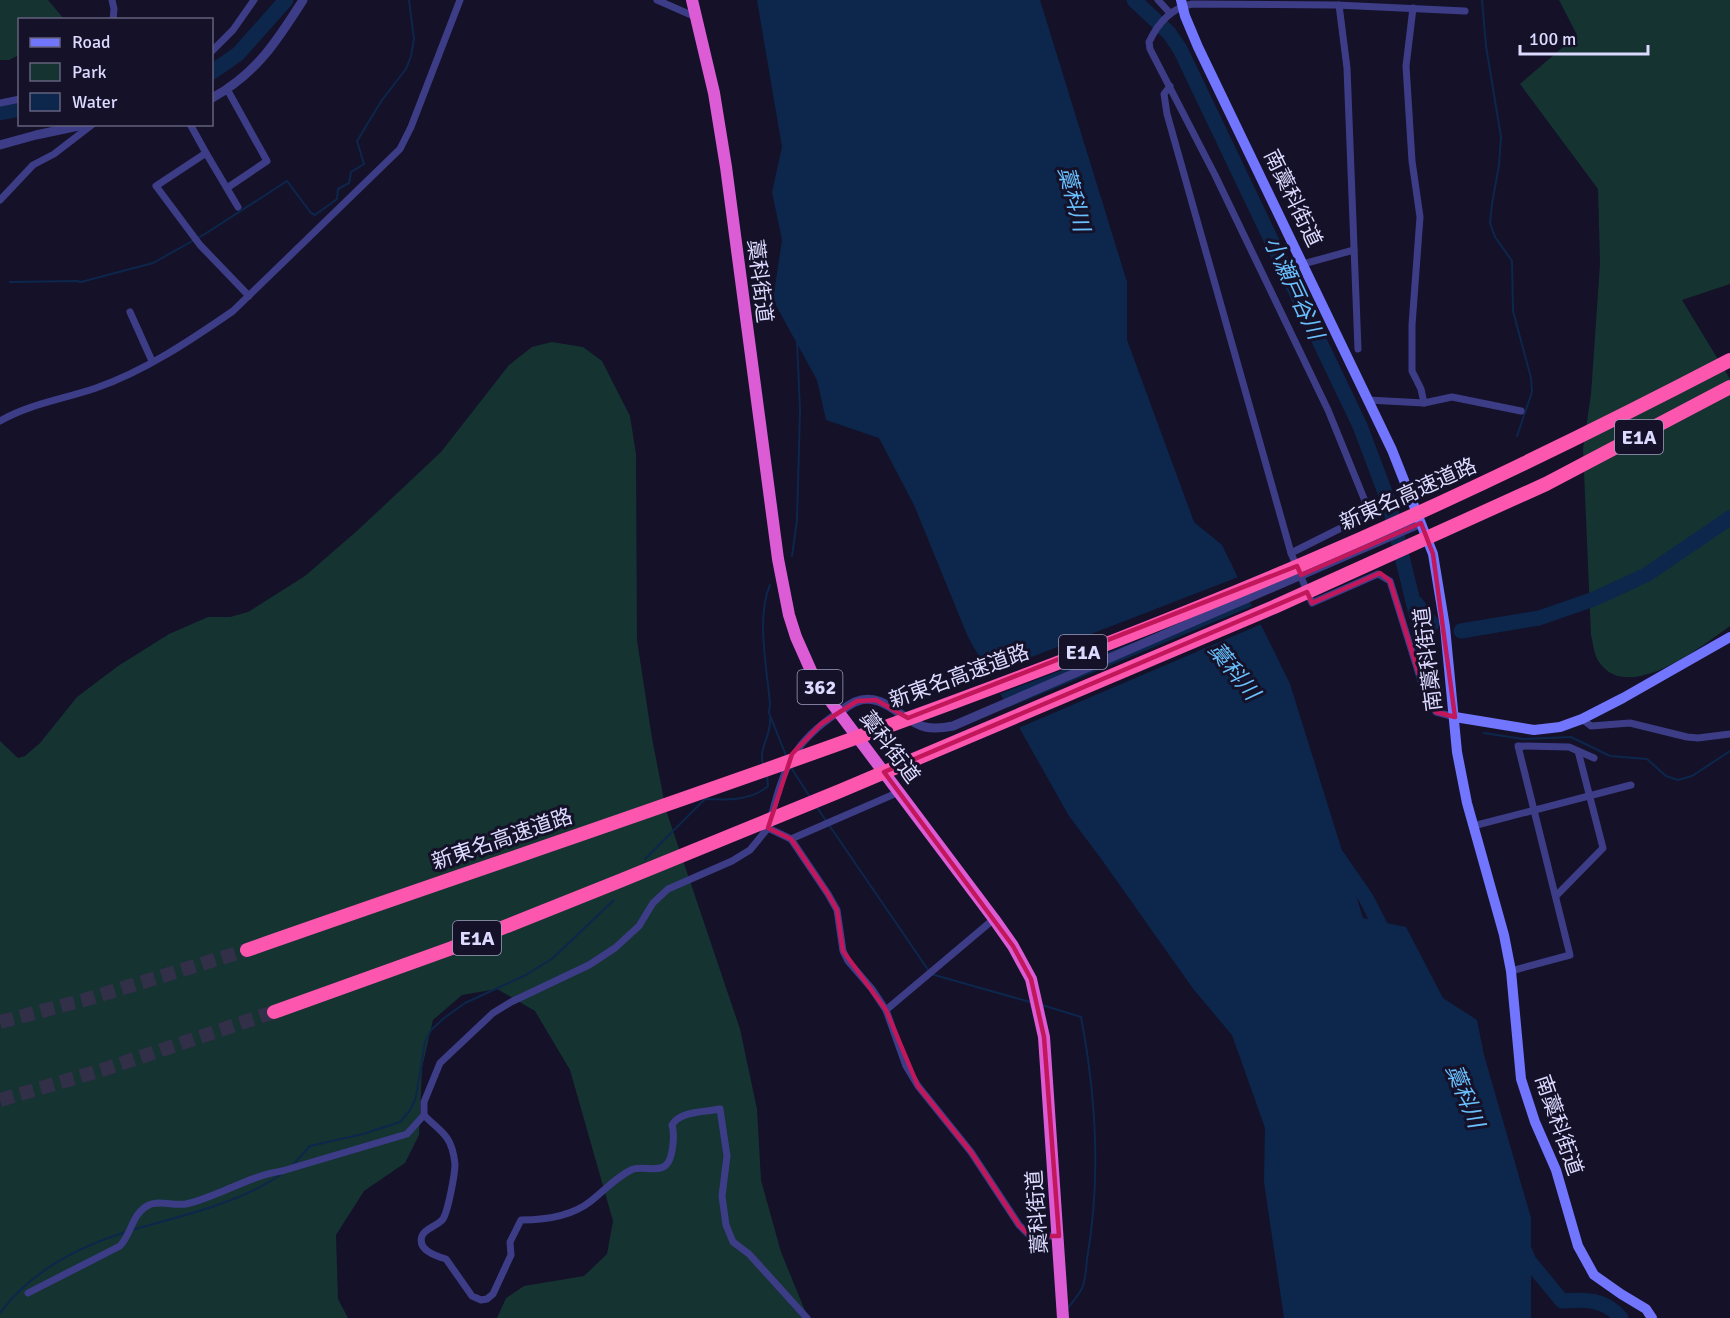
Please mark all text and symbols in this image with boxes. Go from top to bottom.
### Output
legend [18,18,213,126]
scale bar [1520,18,1648,56]
text: 100 m [1529,28,1576,50]
text: Road [72,31,111,53]
text: Park [72,61,107,83]
text: Water [72,91,118,113]
street label: 南藁科街道 [1258,145,1328,251]
water label: 藁科川 [1052,164,1096,236]
water label: 小瀬戸谷川 [1259,232,1330,345]
street label: 藁科街道 [742,238,778,324]
road number: E1A [1615,420,1663,454]
street label: 新東名高速道路 [1336,452,1480,536]
street label: 南藁科街道 [1409,605,1447,713]
road number: E1A [1059,635,1107,669]
water label: 藁科川 [1203,637,1267,707]
street label: 新東名高速道路 [885,639,1033,713]
road number: 362 [798,670,842,704]
street label: 藁科街道 [854,706,926,788]
street label: 新東名高速道路 [428,803,576,875]
road number: E1A [453,921,501,955]
water label: 藁科川 [1440,1060,1491,1134]
street label: 南藁科街道 [1530,1071,1588,1179]
street label: 藁科街道 [1021,1169,1053,1255]

